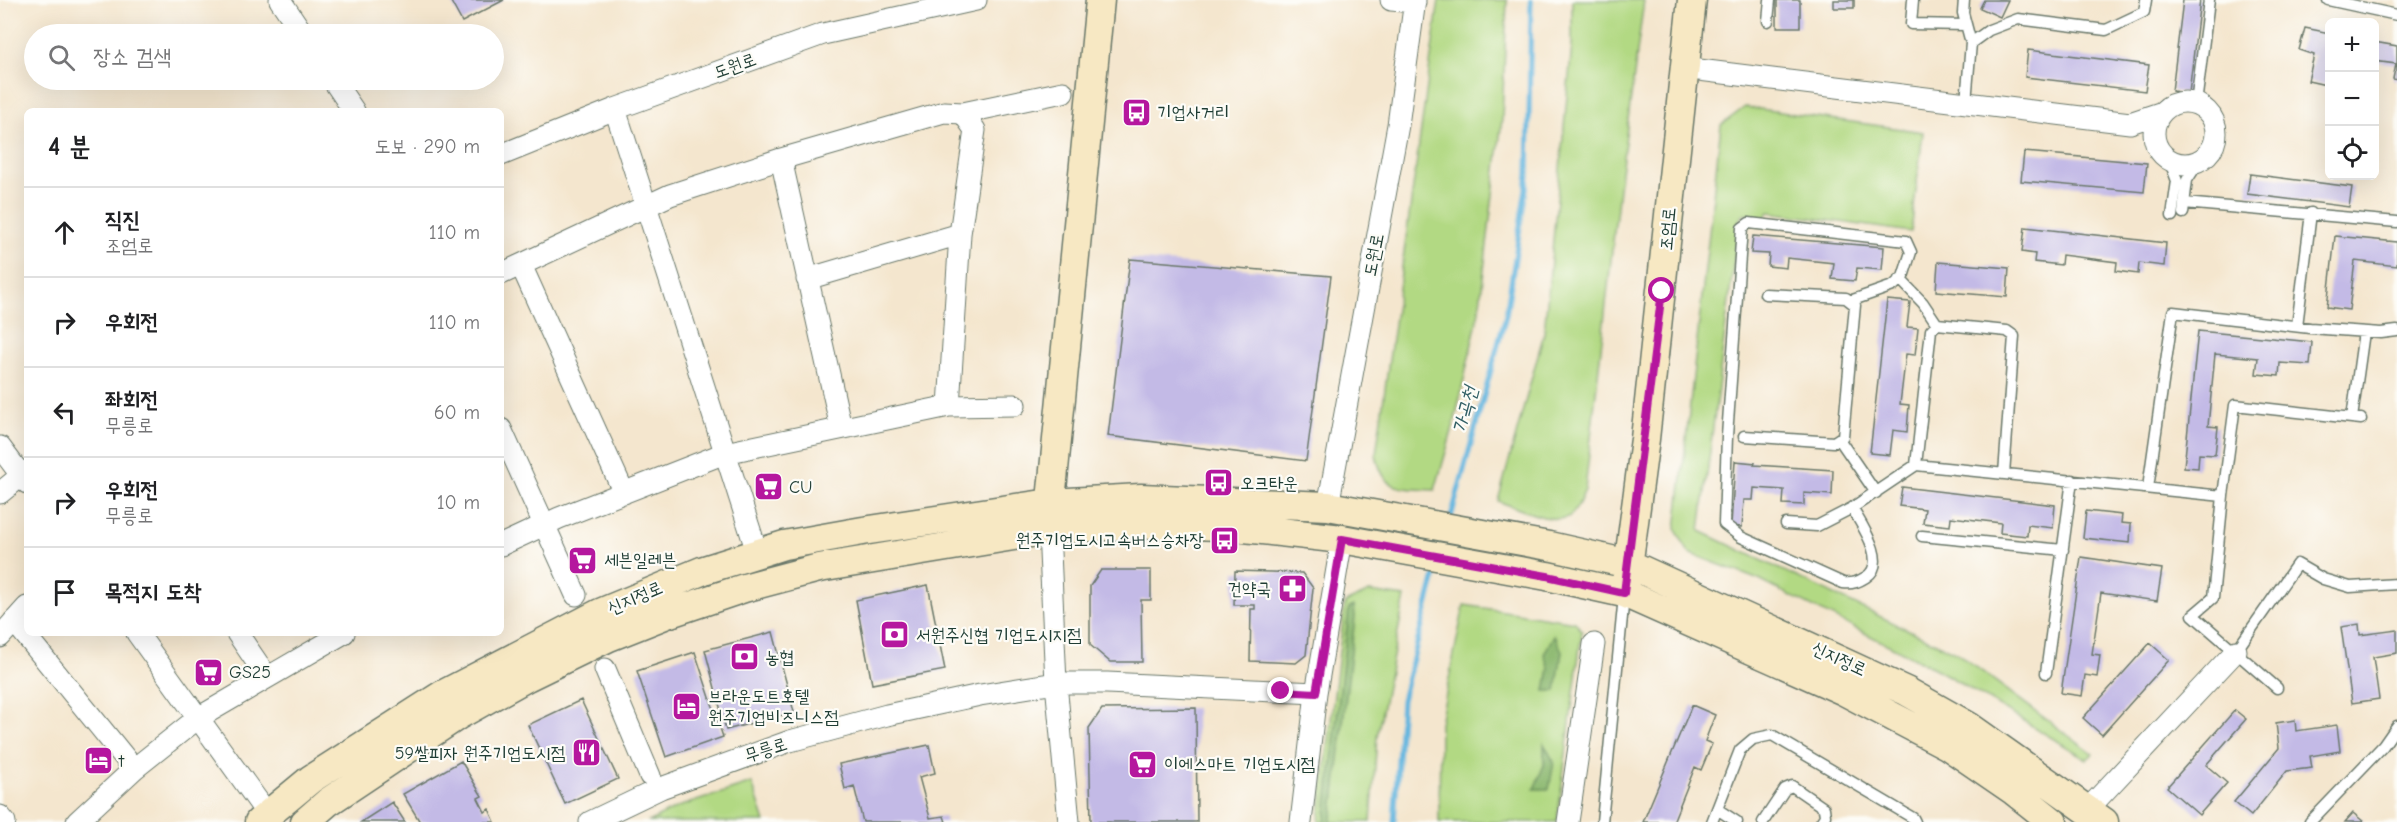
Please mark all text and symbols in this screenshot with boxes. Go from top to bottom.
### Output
map controls [2325,18,2379,180]
button: + [2325,18,2379,72]
search box [24,24,504,90]
icon: search [45,41,78,74]
text: 장소 검색 [93,44,171,70]
street label: 도원로 [711,49,759,83]
button: − [2325,72,2379,126]
bus stop icon: 기업사거리 [1120,96,1152,128]
place label: 기업사거리 [1157,102,1229,123]
button: locate [2325,126,2379,180]
text: 4 분 [48,132,90,162]
text: 도보 · 290 m [374,135,480,158]
street label: 조엄로 [1656,206,1680,252]
text: 직진 [105,207,140,233]
icon: ahead [48,216,81,249]
text: 110 m [429,221,480,244]
street label: 도원로 [1360,232,1388,278]
text: 조엄로 [105,234,153,257]
route start [1648,277,1674,303]
icon: right [48,306,81,339]
text: 우회전 [105,309,158,335]
text: 110 m [429,311,480,334]
water label: 가곡천 [1448,382,1483,436]
text: 좌회전 [105,387,158,413]
icon: left [48,396,81,429]
text: 60 m [434,401,480,424]
text: 무릉로 [105,414,153,437]
bus stop icon: 오크타운 [1203,467,1235,499]
supermarket icon: CU [752,471,784,503]
place label: 오크타운 [1240,473,1298,494]
text: 우회전 [105,477,158,503]
place label: CU [789,477,813,498]
icon: right [48,486,81,519]
text: 10 m [437,491,480,514]
text: 무릉로 [105,504,153,527]
bus stop icon: 원주기업도시고속버스승차장 [1209,524,1241,556]
place label: 원주기업도시고속버스승차장 [1016,530,1204,551]
supermarket icon: 세븐일레븐 [567,544,599,576]
place label: 세븐일레븐 [604,550,676,571]
pharmacy icon: 건약국 [1276,573,1308,605]
icon: arrive [48,576,81,609]
street label: 신지정로 [604,577,666,619]
text: 목적지 도착 [105,579,201,605]
place label: 건약국 [1228,579,1271,600]
bank icon: 서원주신협 기업도시지점 [879,619,911,651]
place label: 서원주신협 기업도시지점 [916,625,1082,646]
street label: 신지정로 [1808,637,1870,681]
bank icon: 농협 [728,641,760,673]
place label: 농협 [765,647,794,668]
supermarket icon: GS25 [192,656,224,688]
place label: GS25 [229,662,271,683]
route end [1267,677,1293,703]
place label: 브라운도트호텔 원주기업비즈니스점 [708,686,839,728]
hotel icon: 브라운도트호텔 원주기업비즈니스점 [671,690,703,722]
street label: 무릉로 [742,733,790,767]
restaurant icon: 59쌀피자 원주기업도시점 [570,737,602,769]
place label: 59쌀피자 원주기업도시점 [395,743,566,764]
hotel icon: t [82,745,114,777]
supermarket icon: 이에스마트 기업도시점 [1127,748,1159,780]
place label: t [118,751,125,772]
place label: 이에스마트 기업도시점 [1164,754,1315,775]

